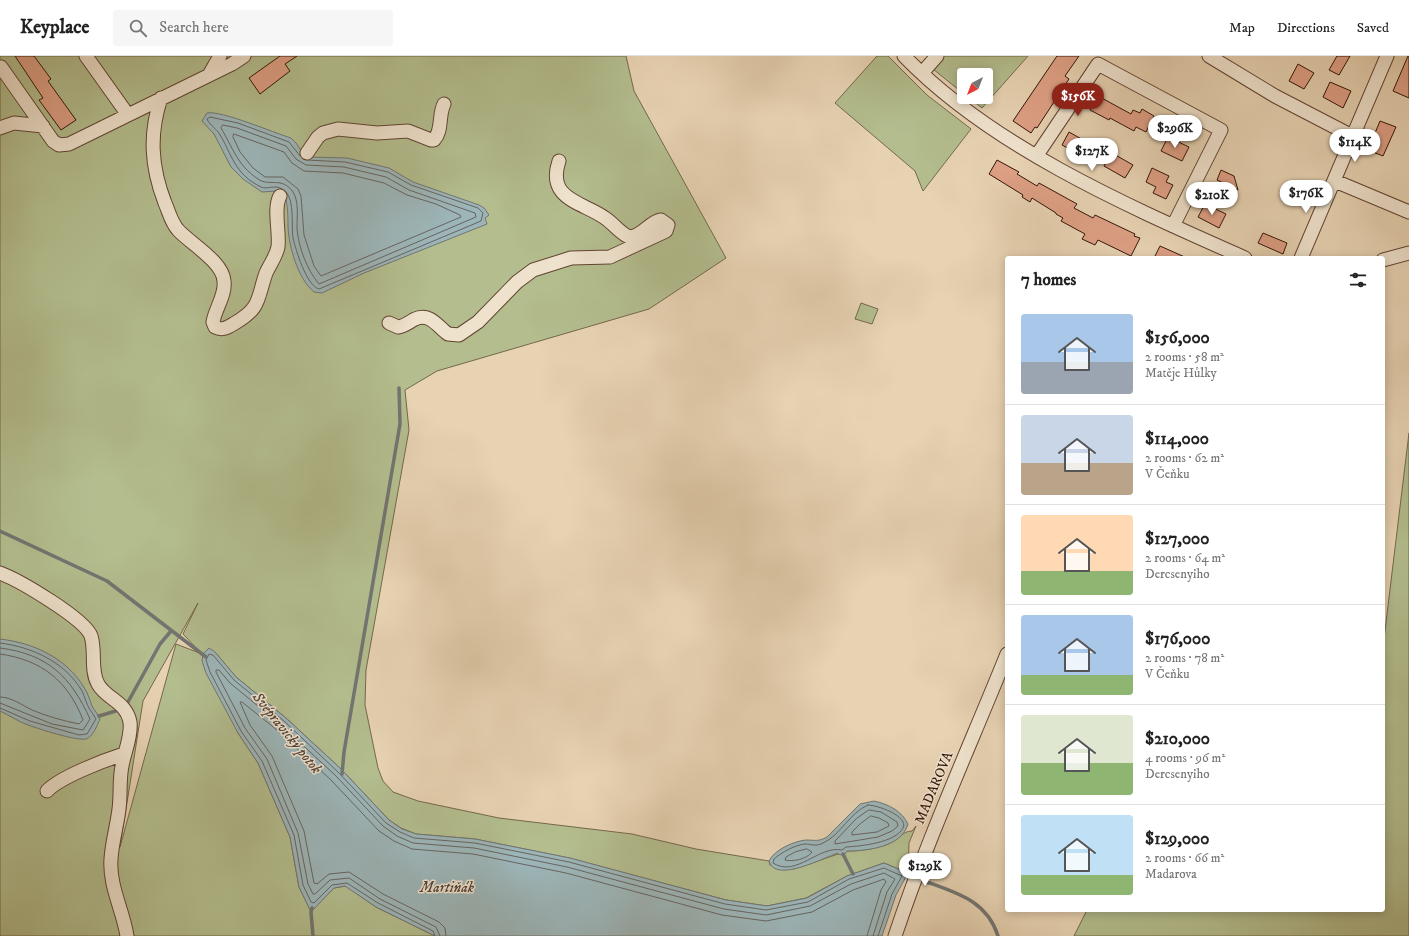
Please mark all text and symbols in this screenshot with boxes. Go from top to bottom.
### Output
search box [113,10,393,46]
text: Keyplace [20,16,89,39]
icon: search [127,17,149,39]
text: Search here [159,18,229,37]
text: Map [1229,19,1255,37]
text: Directions [1277,19,1335,37]
text: Saved [1357,19,1389,37]
north arrow [957,68,993,104]
map controls [957,68,993,104]
pin: $156K [1050,83,1106,117]
text: $156K [1061,88,1095,104]
pin: $296K [1147,115,1203,149]
text: $296K [1157,120,1193,136]
pin: $114K [1327,129,1383,163]
text: $114K [1338,134,1372,150]
pin: $127K [1064,138,1120,172]
text: $127K [1075,143,1109,159]
pin: $176K [1278,180,1334,214]
pin: $210K [1184,182,1240,216]
text: $176K [1289,185,1323,201]
text: $210K [1195,187,1229,203]
text: 7 homes [1021,269,1076,291]
icon: filters [1347,269,1369,291]
text: $156,000 [1145,327,1210,349]
icon: home [1053,330,1101,378]
text: 2 rooms · 58 m² [1145,349,1224,365]
text: Matěje Hůlky [1145,365,1217,381]
text: $114,000 [1145,428,1209,450]
icon: home [1053,431,1101,479]
text: 2 rooms · 62 m² [1145,450,1224,466]
text: V Čeňku [1145,466,1190,482]
text: $127,000 [1145,528,1209,550]
icon: home [1053,531,1101,579]
text: 2 rooms · 64 m² [1145,550,1225,566]
text: Dercsenyiho [1145,566,1210,582]
text: $176,000 [1145,628,1210,650]
icon: home [1053,631,1101,679]
text: 2 rooms · 78 m² [1145,650,1224,666]
text: V Čeňku [1145,666,1190,682]
water label: Svépravický potok [247,687,326,778]
text: $210,000 [1145,728,1210,750]
icon: home [1053,731,1101,779]
street label: MADAROVA [911,748,958,827]
text: 4 rooms · 96 m² [1145,750,1225,766]
text: Dercsenyiho [1145,766,1210,782]
text: $129,000 [1145,828,1209,850]
icon: home [1053,831,1101,879]
text: 2 rooms · 66 m² [1145,850,1224,866]
pin: $129K [897,853,953,887]
text: $129K [908,858,942,874]
text: Madarova [1145,866,1197,882]
water label: Martiňák [419,878,475,897]

